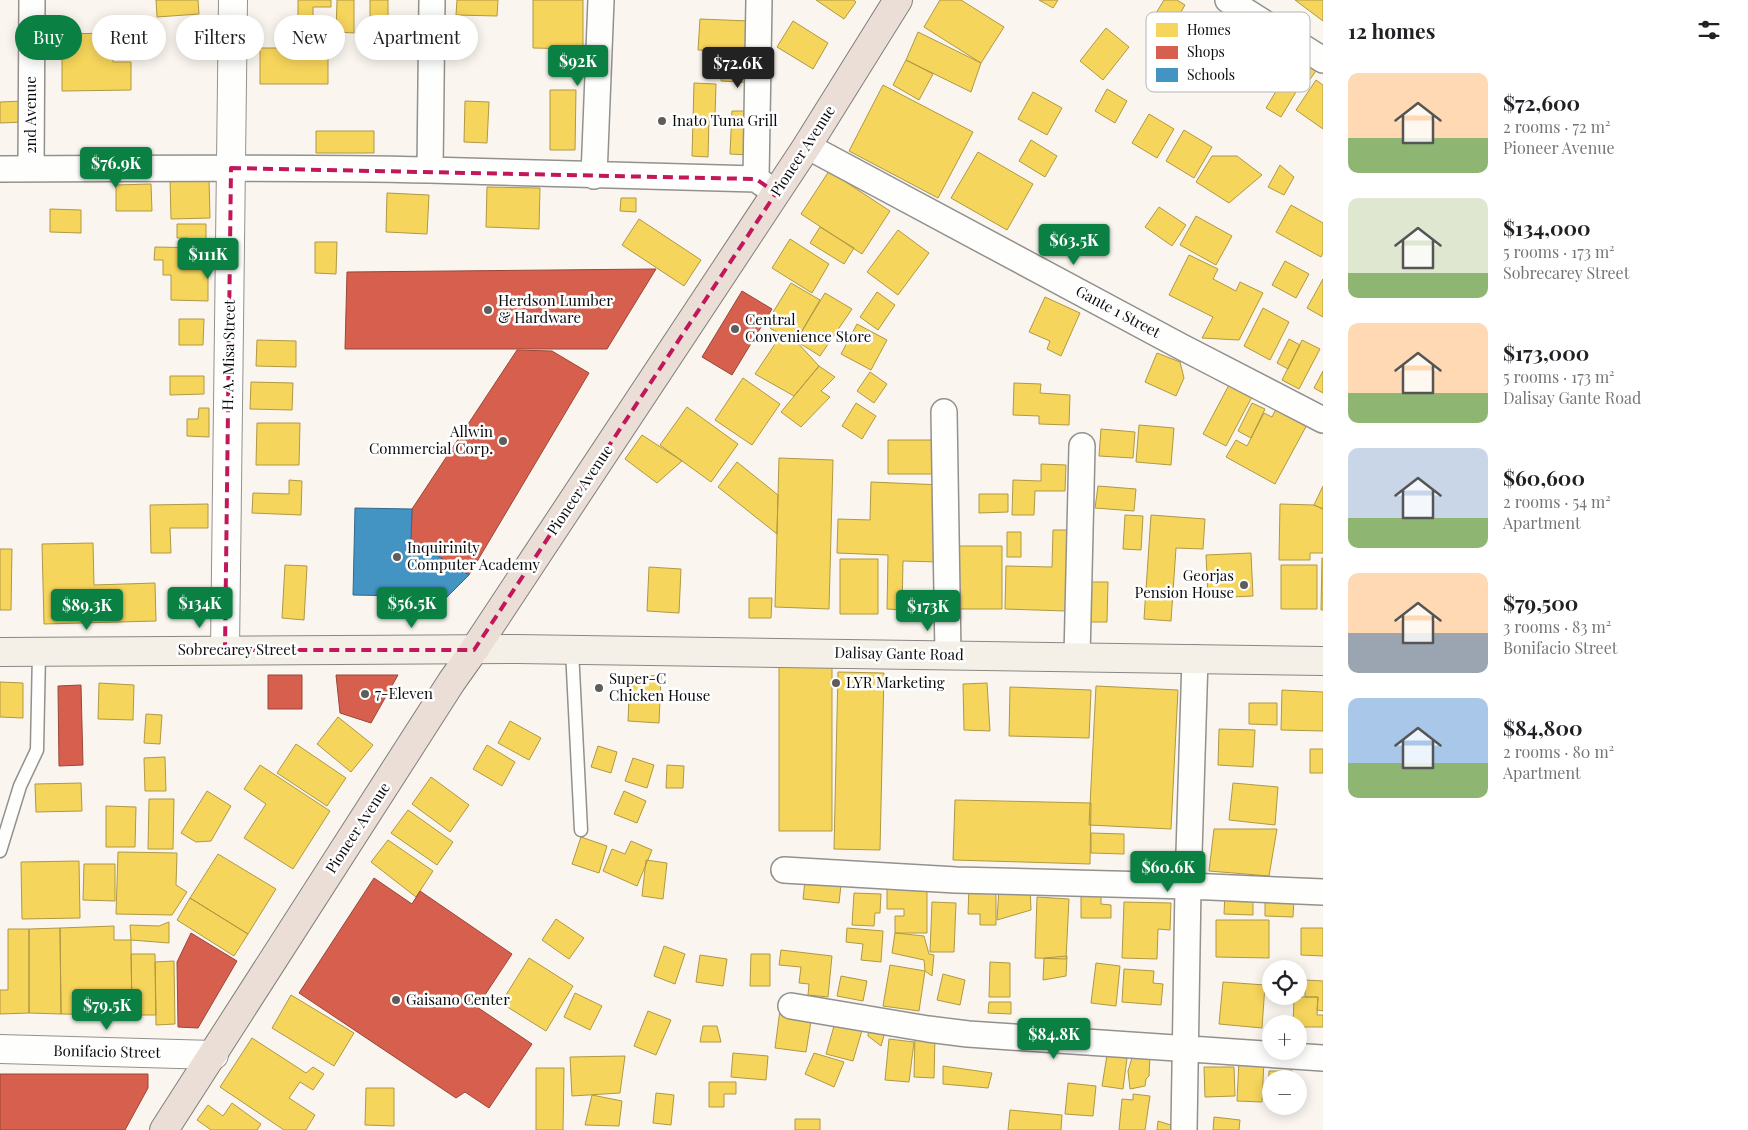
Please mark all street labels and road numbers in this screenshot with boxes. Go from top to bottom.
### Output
street label: 2nd Avenue [20,76,40,154]
street label: Pioneer Avenue [765,101,839,200]
street label: Gante 1 Street [1073,280,1165,342]
street label: H. A. Misa Street [217,299,239,411]
street label: Pioneer Avenue [542,440,617,538]
street label: Sobrecarey Street [178,639,297,659]
street label: Dalisay Gante Road [834,642,964,664]
street label: Pioneer Avenue [320,778,394,877]
street label: Bonifacio Street [53,1040,162,1062]

